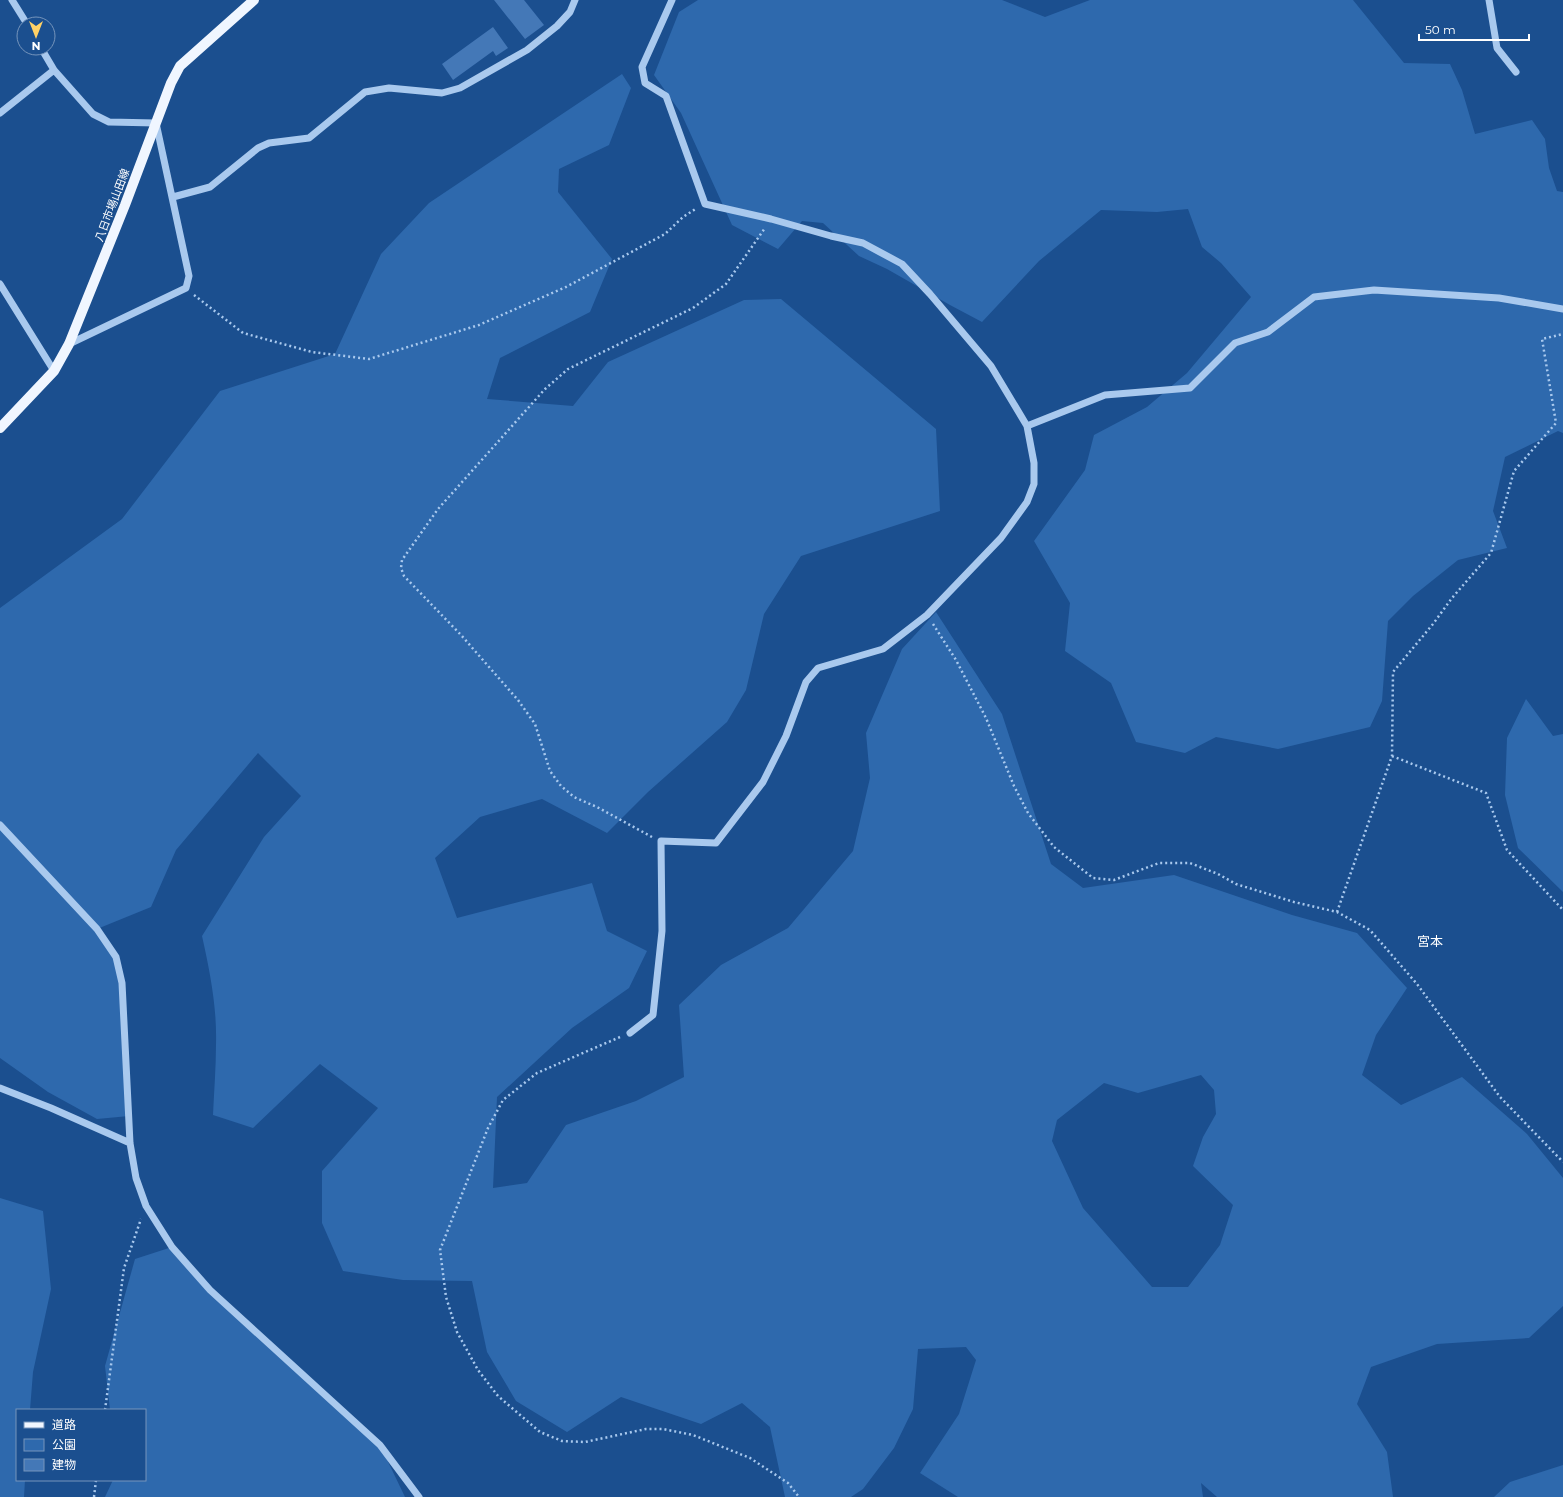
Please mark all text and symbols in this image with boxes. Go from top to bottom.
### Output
north arrow [16,16,56,56]
scale bar [1419,16,1529,42]
text: 50 m [1425,22,1456,37]
text: N [32,39,40,53]
street label: 八日市場山田線 [92,167,132,243]
district label: 宮本 [1417,933,1443,949]
legend [16,1409,146,1481]
text: 道路 [52,1417,76,1432]
text: 公園 [52,1437,76,1452]
text: 建物 [52,1457,76,1472]

